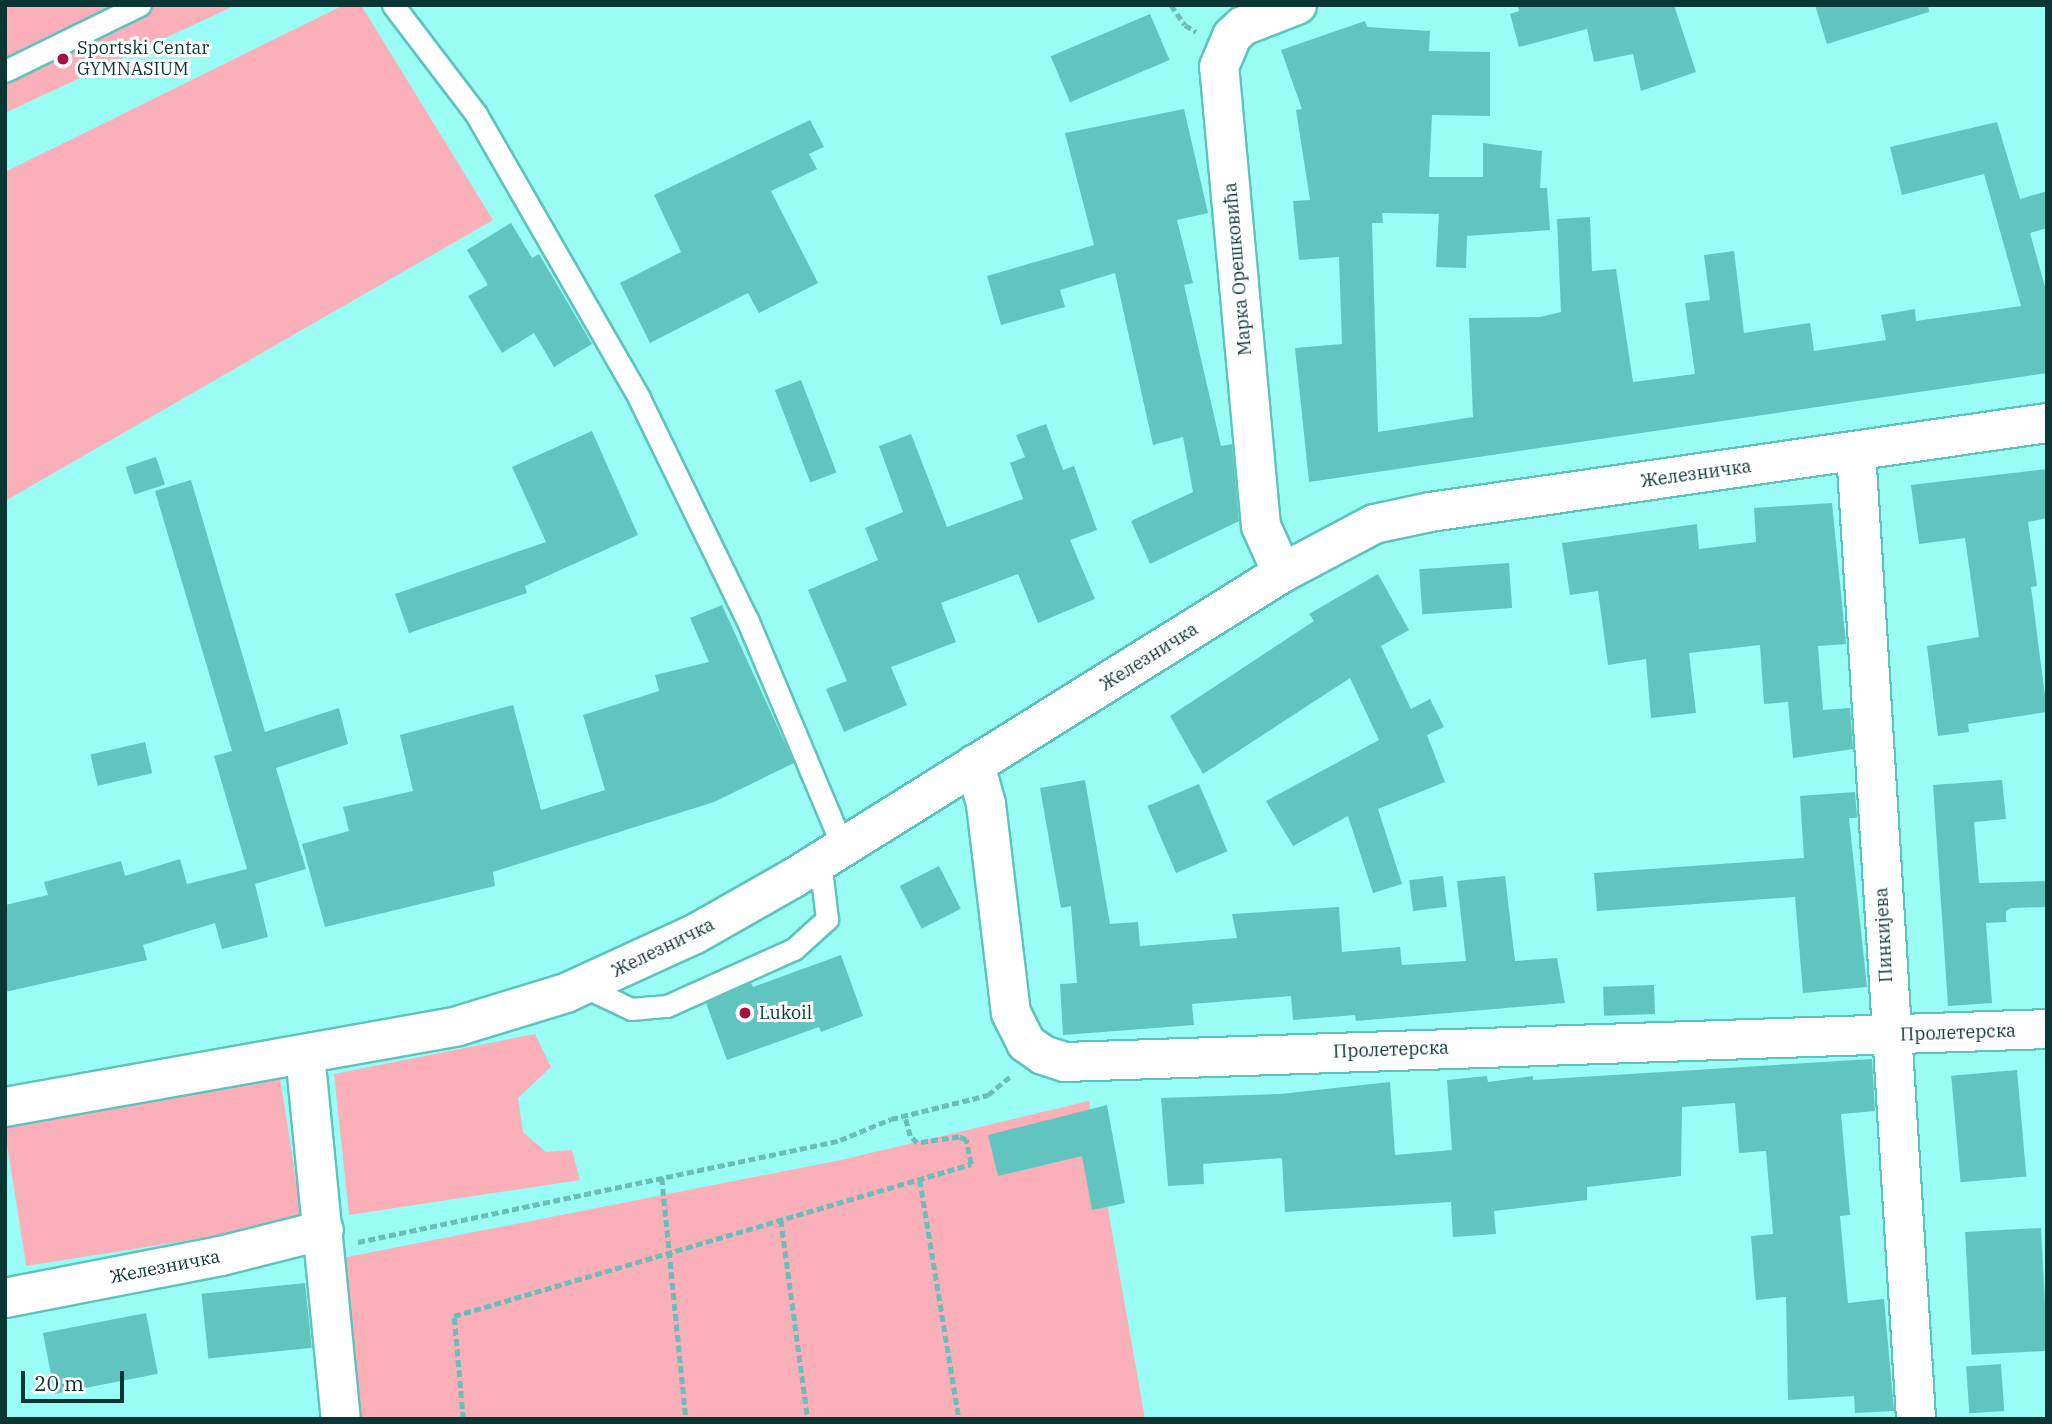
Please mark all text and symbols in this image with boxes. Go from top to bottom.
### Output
place label: Sportski Centar GYMNASIUM [77,38,209,80]
marker: Sportski Centar GYMNASIUM [55,51,71,67]
street label: Марка Орешковића [1220,181,1256,357]
street label: Железничка [1639,456,1753,492]
street label: Железничка [1096,618,1202,696]
street label: Пинкијева [1871,887,1897,983]
street label: Железничка [608,914,718,982]
place label: Lukoil [759,1002,812,1024]
marker: Lukoil [737,1005,753,1021]
street label: Пролетерска [1900,1020,2016,1046]
street label: Пролетерска [1333,1037,1449,1063]
street label: Железничка [108,1246,222,1288]
scale bar [24,1358,128,1402]
text: 20 m [34,1369,84,1397]

